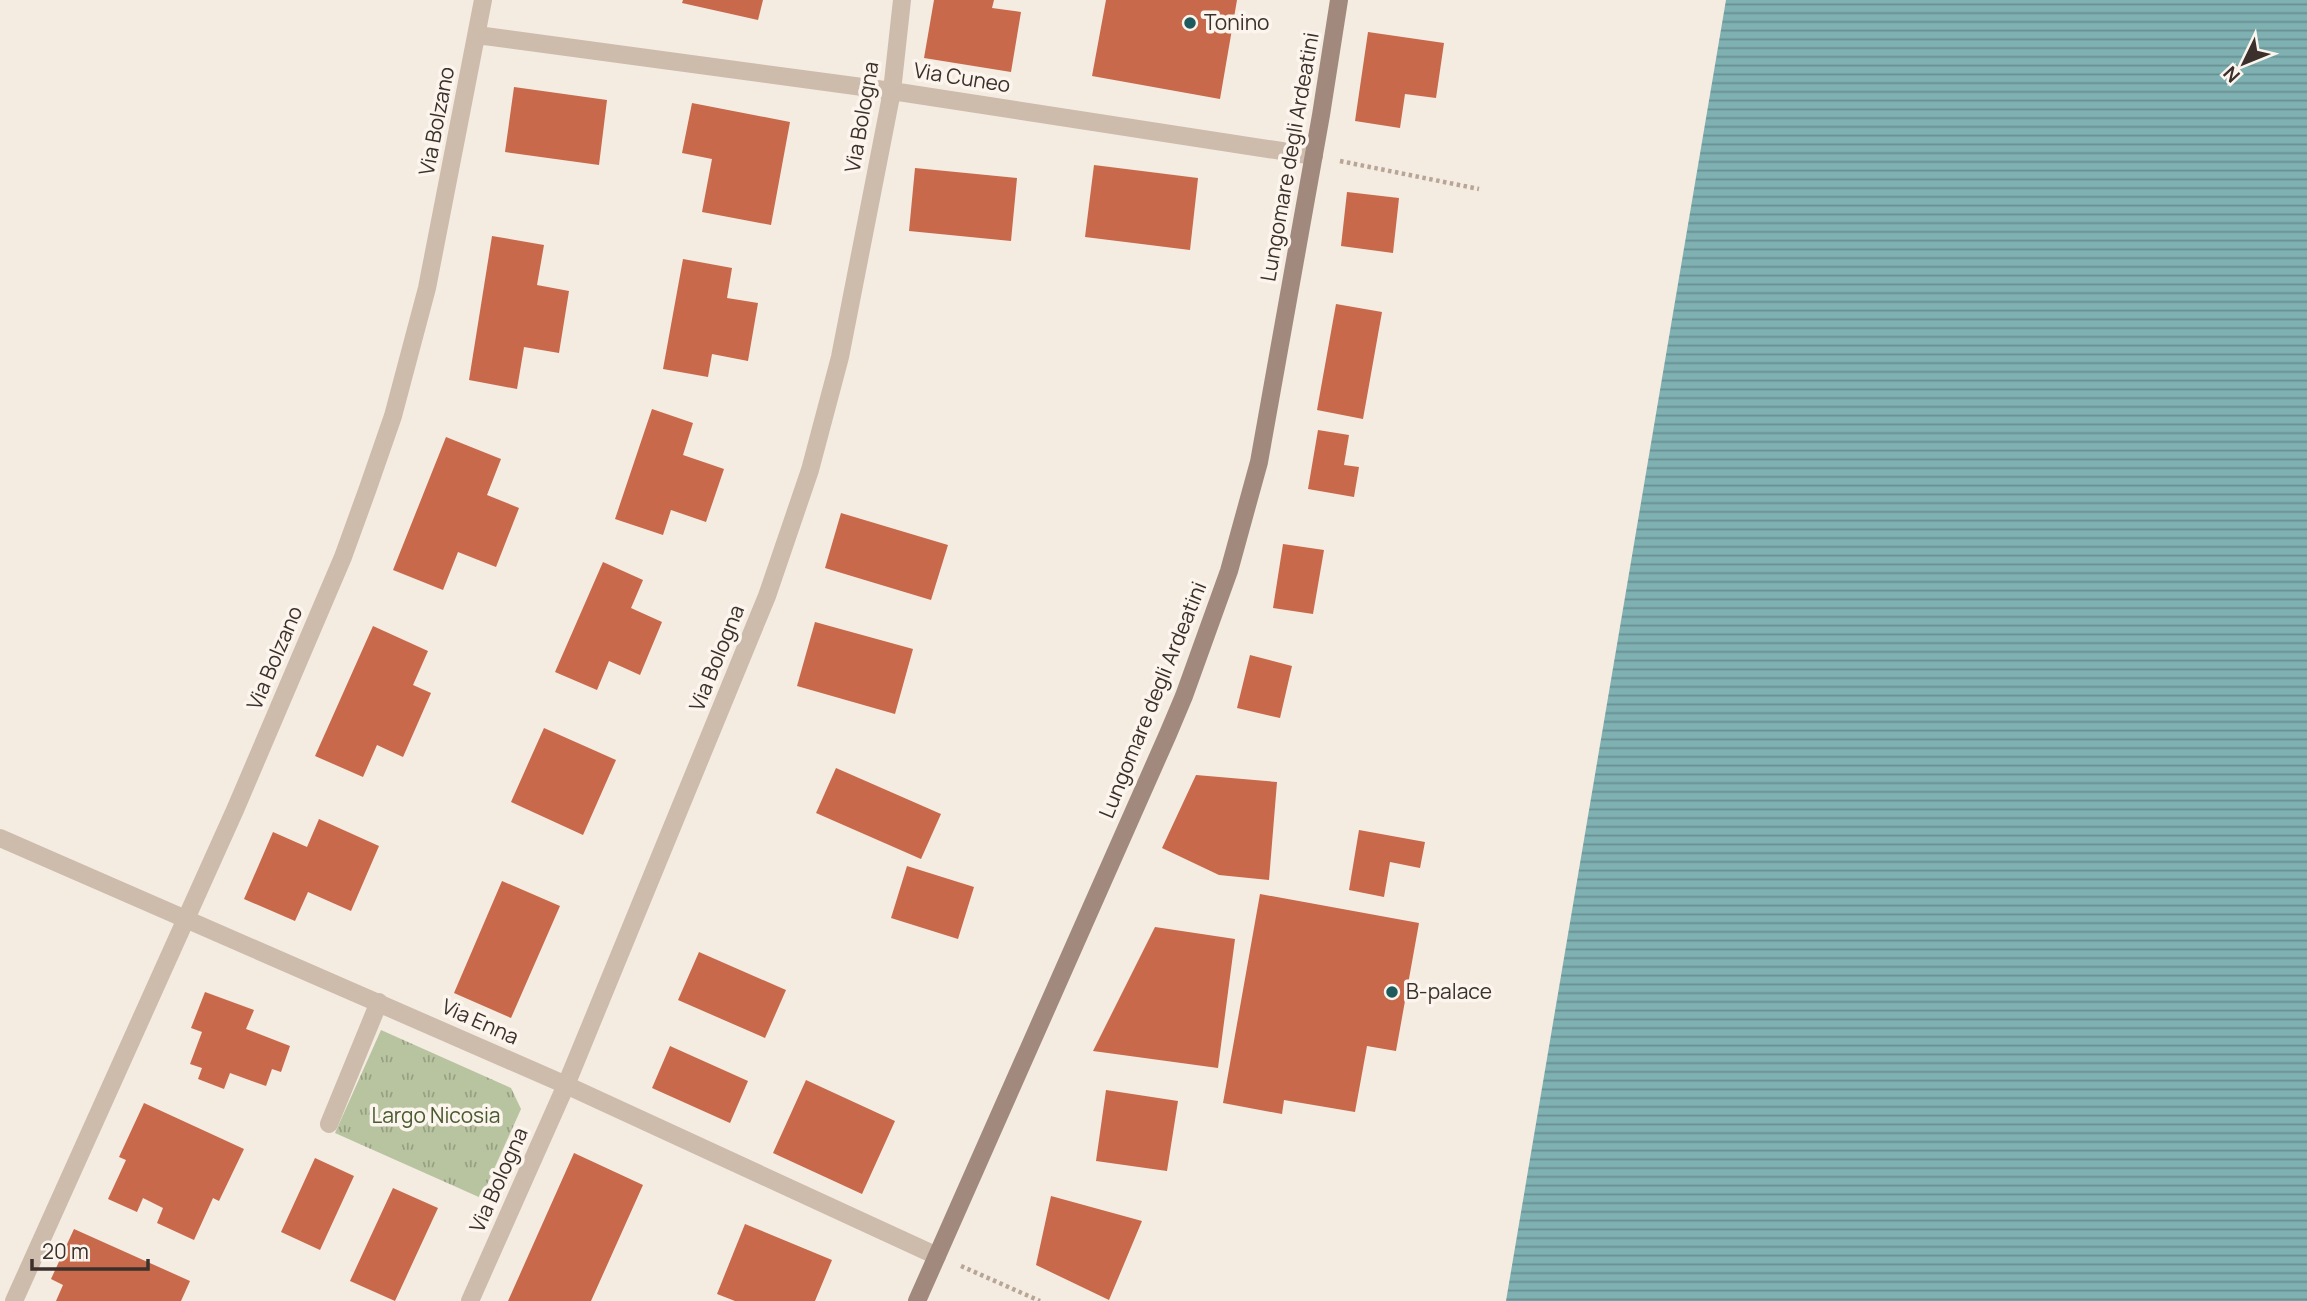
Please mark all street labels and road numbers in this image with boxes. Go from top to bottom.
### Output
street label: Lungomare degli Ardeatini [1253,30,1325,284]
street label: Via Cuneo [912,56,1013,98]
street label: Via Bologna [837,59,885,175]
street label: Via Bolzano [412,64,460,178]
street label: Lungomare degli Ardeatini [1092,577,1212,822]
street label: Via Bologna [682,600,750,715]
street label: Via Bolzano [240,601,308,714]
street label: Via Enna [437,992,523,1050]
street label: Via Bologna [462,1123,534,1237]

